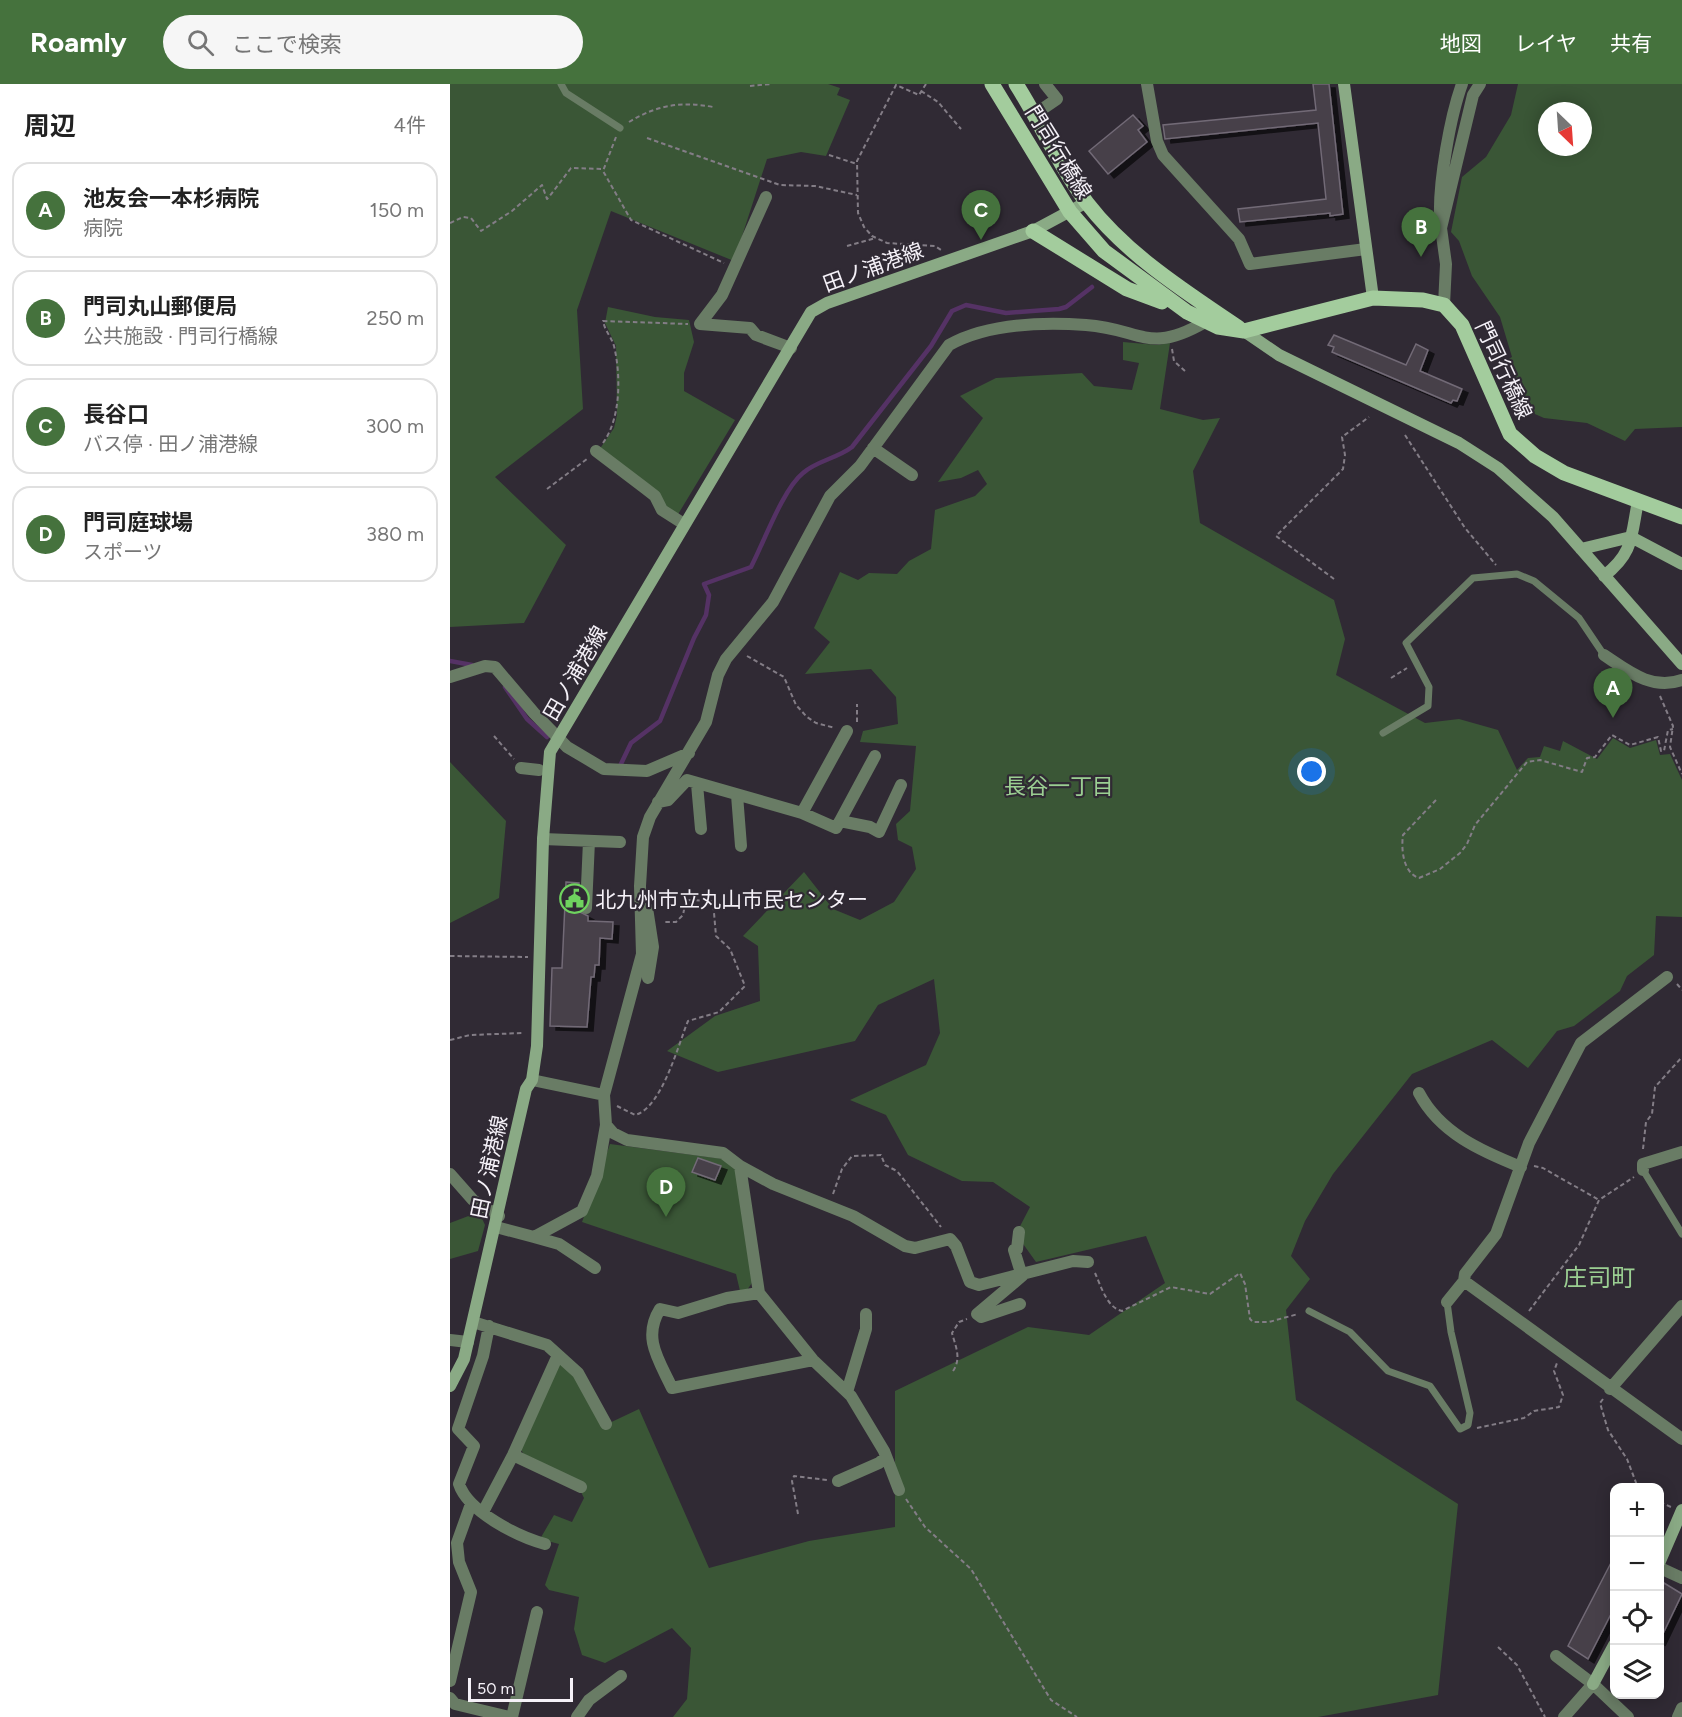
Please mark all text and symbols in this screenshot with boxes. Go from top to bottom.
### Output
search box [163,15,583,69]
text: Roamly [30,25,127,59]
icon: search [184,26,217,59]
text: ここで検索 [232,31,342,58]
text: 地図 [1440,31,1482,56]
text: レイヤ [1515,31,1577,56]
text: 共有 [1610,31,1652,56]
street label: 門司行橋線 [1021,101,1097,203]
north arrow [1538,102,1592,156]
text: 周辺 [24,110,76,142]
text: 4件 [394,113,426,137]
text: 池友会一本杉病院 [83,185,259,212]
pin: C [962,190,1000,240]
text: A [38,198,53,222]
text: 150 m [369,198,424,222]
pin: B [1402,208,1440,257]
text: 病院 [83,216,123,240]
street label: 田ノ浦港線 [819,237,927,297]
text: 門司丸山郵便局 [83,293,237,320]
text: B [39,306,52,330]
text: 250 m [367,306,424,330]
street label: 門司行橋線 [1470,317,1538,423]
text: 公共施設 · 門司行橋線 [83,324,278,348]
text: 長谷口 [83,401,149,428]
text: C [38,414,53,438]
text: 300 m [366,414,424,438]
text: バス停 · 田ノ浦港線 [83,432,258,456]
text: 門司庭球場 [83,509,193,536]
text: D [39,522,53,546]
text: 380 m [366,522,424,546]
text: スポーツ [83,540,163,564]
street label: 田ノ浦港線 [538,621,612,725]
pin: A [1594,668,1632,718]
your location [1297,757,1326,786]
district label: 長谷一丁目 [1004,773,1114,800]
public building icon: 北九州市立丸山市民センター [558,883,590,915]
place label: 北九州市立丸山市民センター [595,887,868,912]
street label: 田ノ浦港線 [466,1113,512,1221]
pin: D [646,1168,686,1217]
district label: 庄司町 [1563,1263,1635,1292]
map controls [1610,1483,1664,1699]
button: + [1610,1483,1664,1537]
button: − [1610,1537,1664,1591]
button: locate [1610,1591,1664,1645]
button: layers [1610,1645,1664,1699]
scale bar [468,1675,573,1702]
text: 50 m [477,1679,514,1698]

